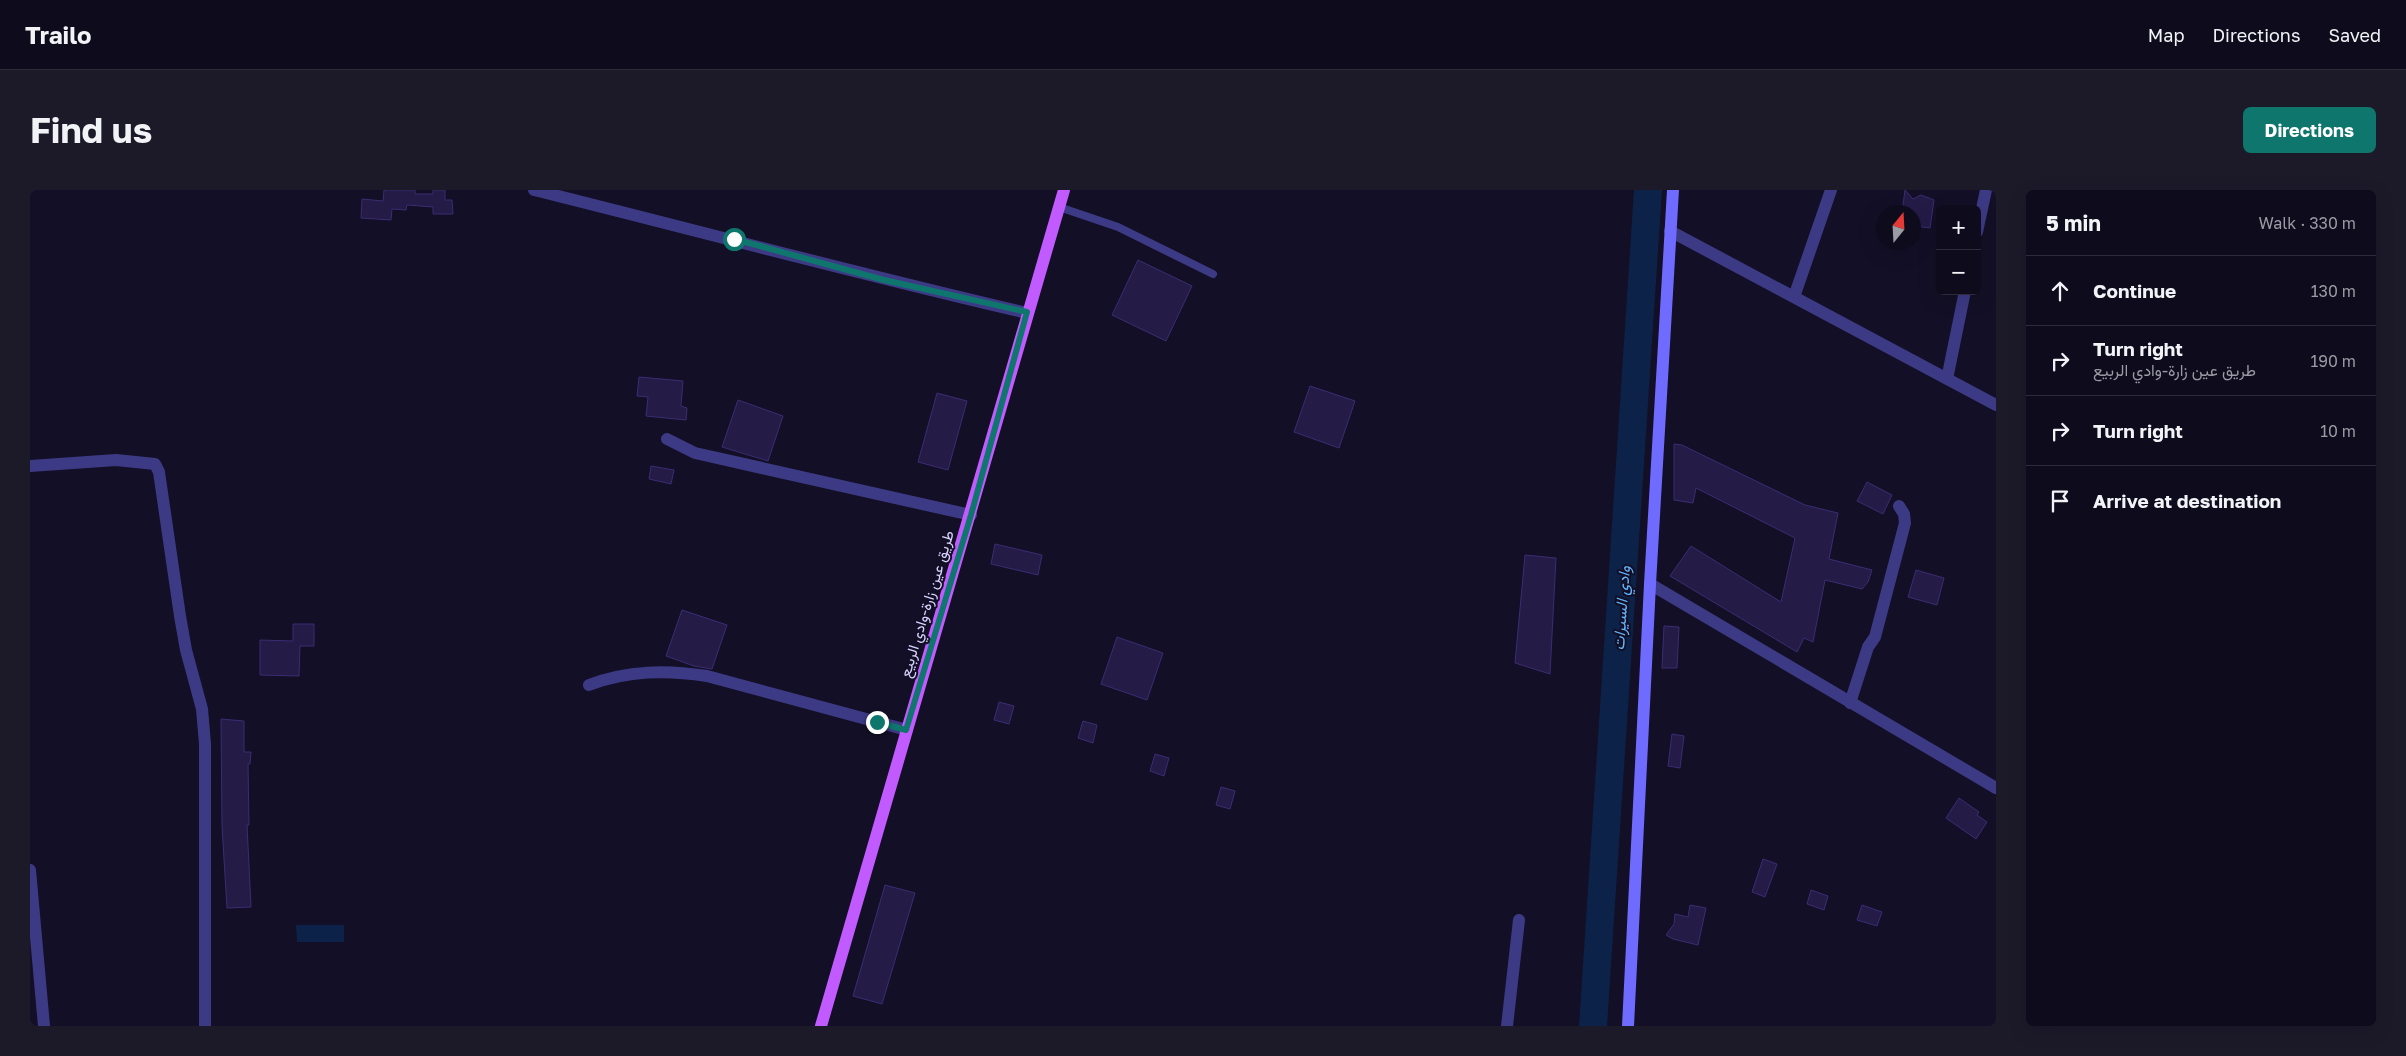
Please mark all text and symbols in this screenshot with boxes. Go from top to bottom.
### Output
text: Trailo [25,20,91,49]
text: Map [2148,24,2184,46]
text: Directions [2212,24,2300,46]
text: Saved [2328,24,2381,46]
button: Directions [2243,107,2376,153]
text: Find us [30,109,152,151]
north arrow [1876,205,1921,250]
map controls [1936,205,1981,295]
button: + [1936,205,1981,250]
text: 5 min [2046,210,2101,236]
text: Walk · 330 m [2258,213,2356,233]
route start [723,228,746,251]
button: − [1936,250,1981,295]
icon: ahead [2046,277,2074,305]
text: Continue [2093,279,2176,302]
text: 130 m [2311,281,2356,301]
text: Turn right [2093,337,2183,360]
icon: right [2046,347,2074,375]
text: 190 m [2310,351,2356,371]
text: طريق عين زارة-وادي الربيع [2093,360,2256,380]
icon: right [2046,417,2074,445]
text: Turn right [2093,419,2183,442]
text: 10 m [2320,421,2356,441]
icon: arrive [2046,487,2074,515]
text: Arrive at destination [2093,489,2281,512]
street label: طريق عين زارة-وادي الربيع [895,528,962,681]
water label: وادي السيرات [1608,565,1638,651]
route end [866,711,889,734]

